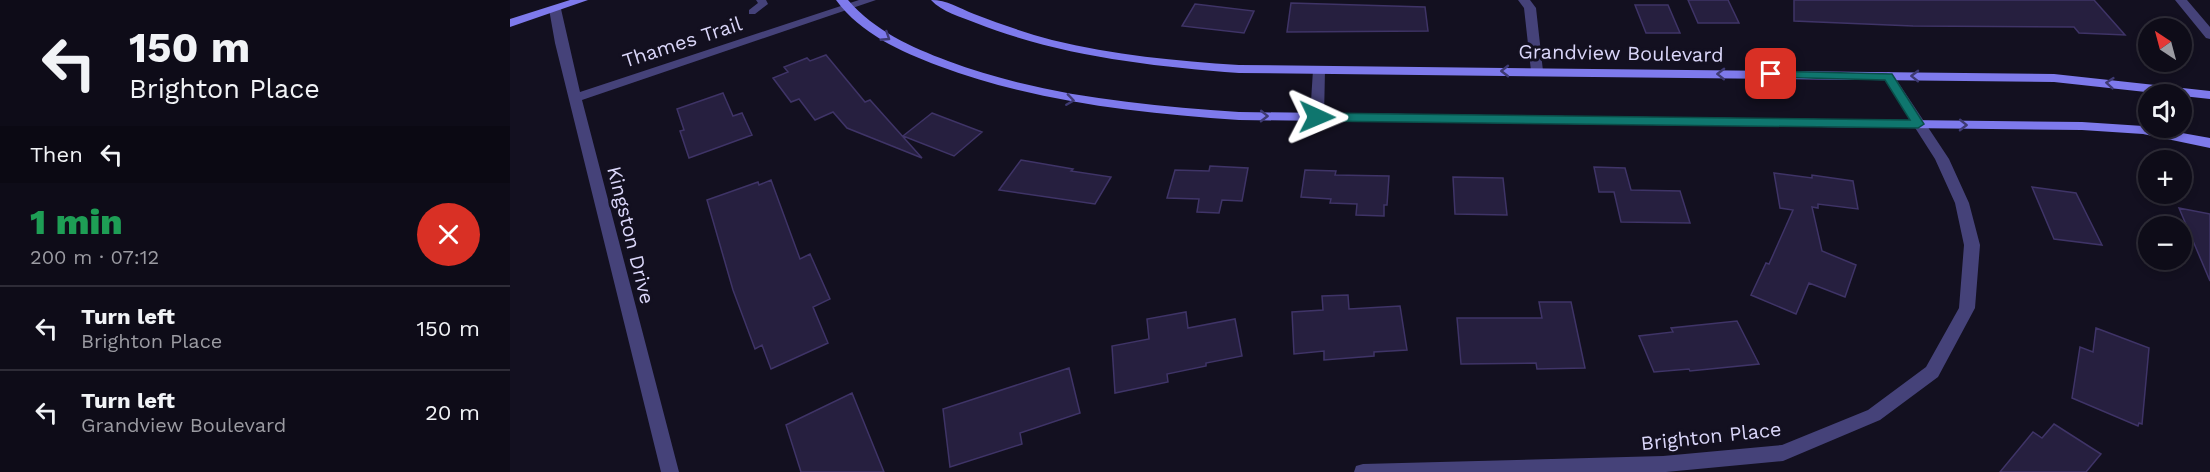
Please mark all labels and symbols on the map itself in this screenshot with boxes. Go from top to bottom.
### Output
street label: Thames Trail [619,11,745,73]
north arrow [2138,18,2192,72]
one-way arrow [880,30,891,41]
street label: Grandview Boulevard [1518,39,1724,67]
pin [1745,48,1796,99]
one-way arrow [1500,65,1509,77]
one-way arrow [1716,67,1725,80]
one-way arrow [1911,70,1920,83]
one-way arrow [2106,77,2115,90]
position arrow [1285,85,1349,149]
one-way arrow [1065,93,1075,105]
one-way arrow [1260,110,1269,122]
one-way arrow [1959,119,1968,131]
street label: Kingston Drive [602,164,660,306]
street label: Brighton Place [1639,417,1783,455]

